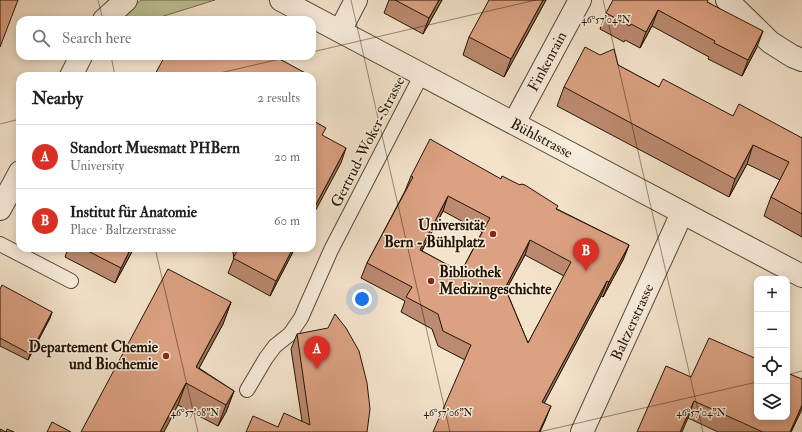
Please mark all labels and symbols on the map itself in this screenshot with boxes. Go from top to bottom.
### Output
text: 46°57'04"N [581,14,631,26]
street label: Finkenrain [523,28,571,95]
street label: Gertrud-Woker-Strasse [327,73,409,211]
street label: Bühlstrasse [507,114,576,162]
place label: Universität Bern - Bühlplatz [384,216,486,253]
marker: Universität Bern - Bühlplatz [488,229,498,239]
pin: B [573,238,599,271]
place label: Bibliothek Medizingeschichte [438,263,552,300]
marker: Bibliothek Medizingeschichte [426,276,436,286]
street label: Baltzerstrasse [607,281,658,363]
your location [352,289,372,309]
pin: A [304,336,330,369]
place label: Departement Chemie und Biochemie [29,338,159,374]
marker: Departement Chemie und Biochemie [161,351,171,361]
text: 46°57'08"N [171,407,219,419]
text: 46°57'06"N [424,407,473,419]
text: 46°57'04"N [676,407,726,419]

